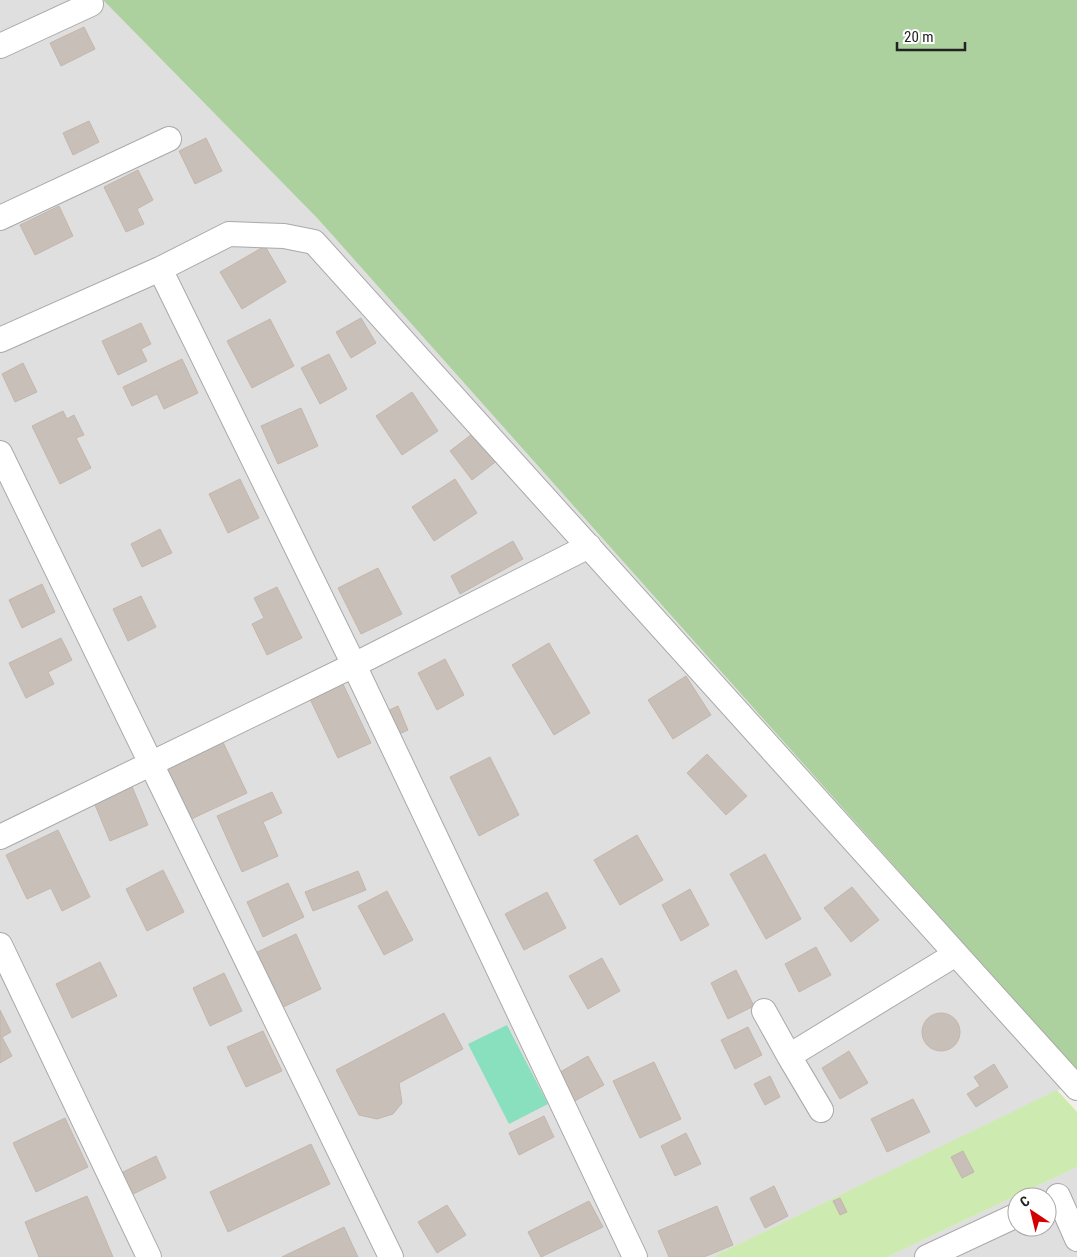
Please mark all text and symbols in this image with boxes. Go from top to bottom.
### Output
scale bar [897,20,964,52]
text: 20 m [904,28,934,46]
north arrow [1007,1187,1057,1237]
text: С [1017,1192,1032,1210]

